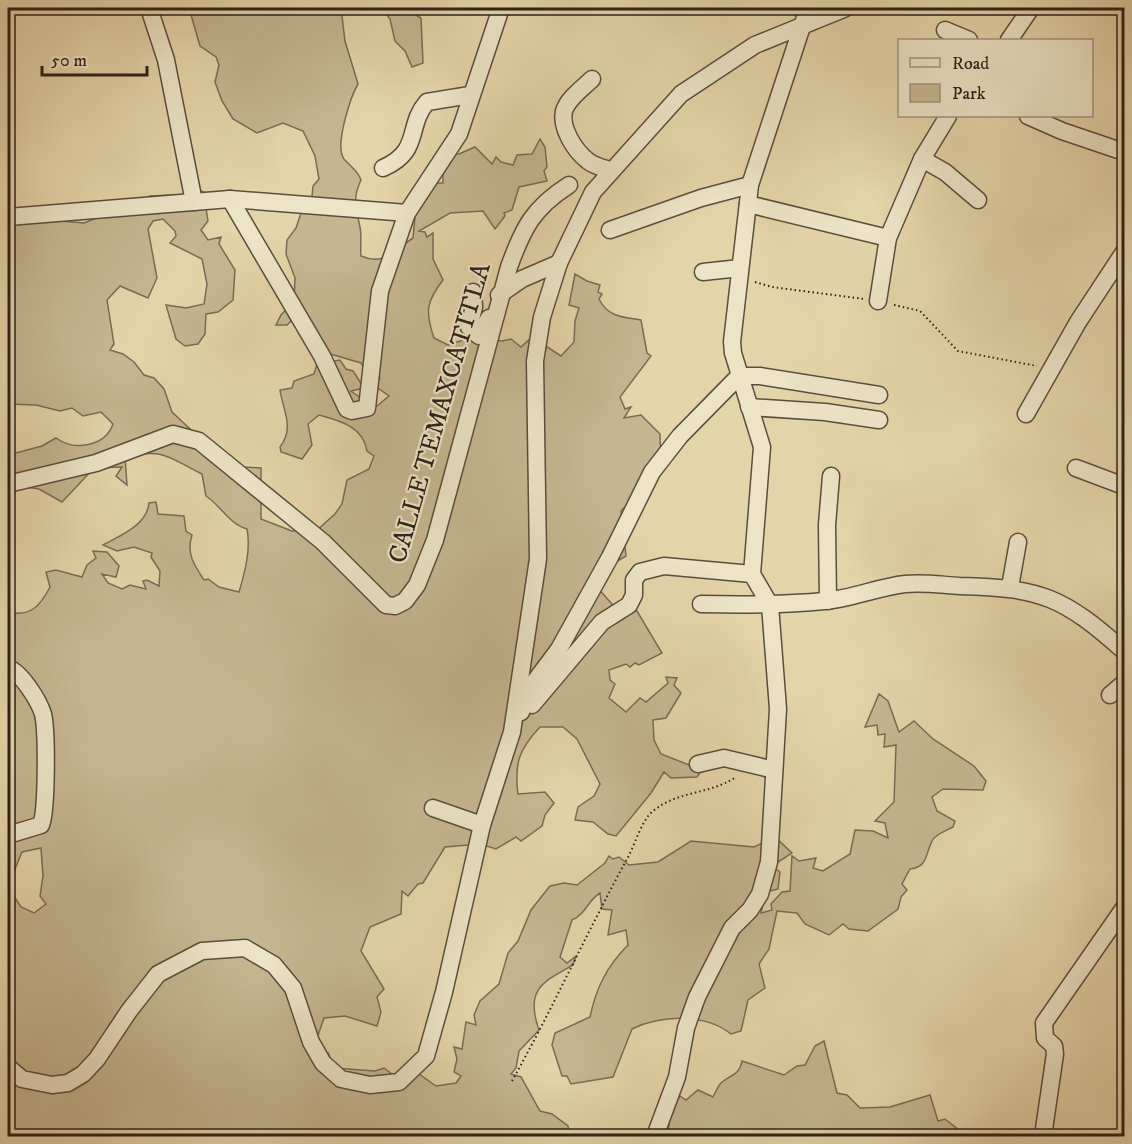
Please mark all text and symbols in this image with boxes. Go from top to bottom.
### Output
scale bar [42,39,147,77]
legend [898,39,1093,117]
text: 50 m [51,50,87,72]
text: Road [952,53,989,75]
text: Park [952,83,986,105]
street label: CALLE TEMAXCATITLA [381,258,499,567]

